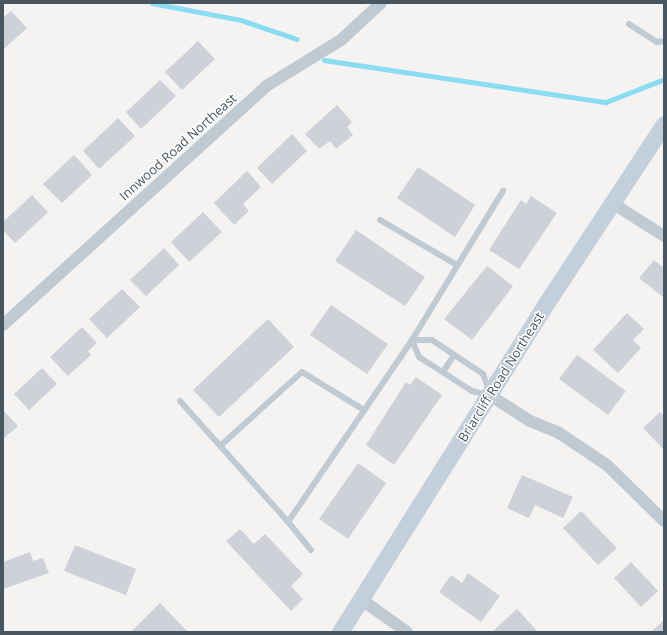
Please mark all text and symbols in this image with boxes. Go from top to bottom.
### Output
street label: Innwood Road Northeast [116,90,240,204]
street label: Briarcliff Road Northeast [455,309,547,445]

